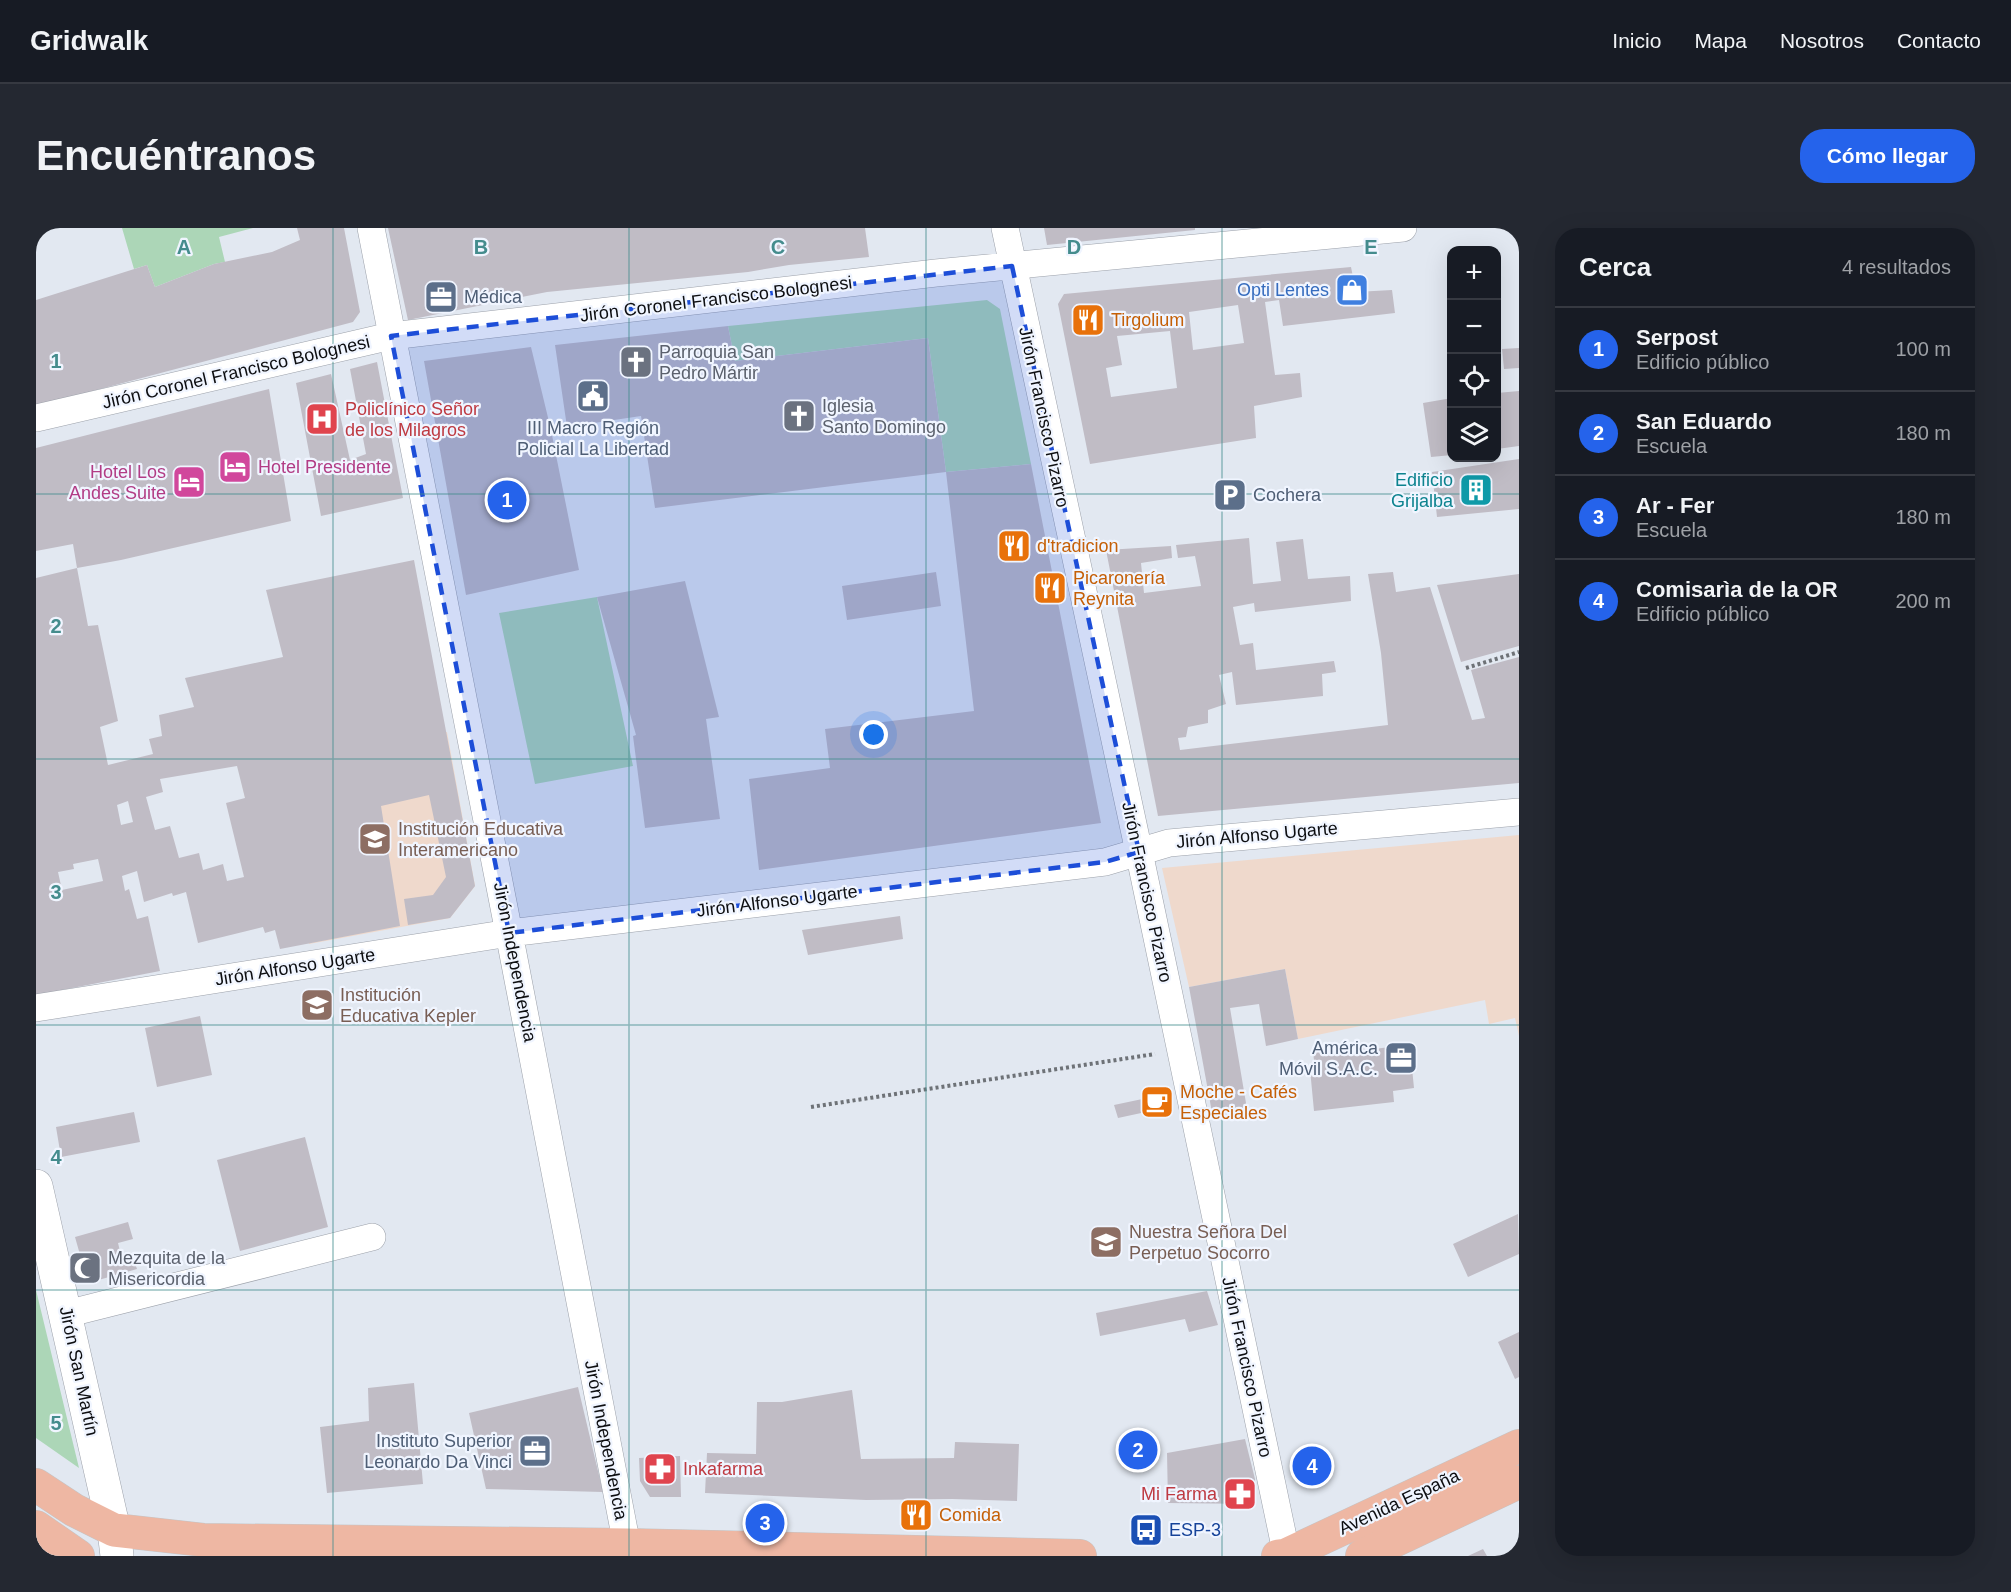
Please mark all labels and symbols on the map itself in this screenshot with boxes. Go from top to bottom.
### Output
text: A [177,236,191,258]
text: B [474,236,488,258]
text: C [771,236,785,258]
text: D [1067,236,1081,258]
text: E [1364,236,1378,258]
street label: Jirón Coronel Francisco Bolognesi [579,272,853,326]
shop icon: Opti Lentes [1334,272,1370,308]
office icon: Médica [423,279,459,315]
place label: Opti Lentes [1237,280,1329,300]
place label: Médica [464,287,523,307]
restaurant icon: Tirgolium [1070,302,1106,338]
place label: Tirgolium [1111,310,1184,330]
street label: Jirón Francisco Pizarro [1015,325,1073,509]
street label: Jirón Coronel Francisco Bolognesi [100,331,372,413]
place label: Parroquia San Pedro Mártir [659,342,774,383]
church icon: Parroquia San Pedro Mártir [618,344,654,380]
text: 1 [50,350,62,372]
public building icon: III Macro Región Policial La Libertad [575,378,611,414]
place label: Iglesia Santo Domingo [822,396,946,437]
church icon: Iglesia Santo Domingo [781,398,817,434]
place label: Policlínico Señor de los Milagros [345,399,479,440]
hospital icon: Policlínico Señor de los Milagros [304,401,340,437]
place label: III Macro Región Policial La Libertad [517,418,669,459]
hotel icon: Hotel Presidente [217,449,253,485]
place label: Hotel Presidente [258,457,391,477]
place label: Hotel Los Andes Suite [69,462,166,503]
hotel icon: Hotel Los Andes Suite [171,464,207,500]
place label: Edificio Grijalba [1391,470,1454,511]
building icon: Edificio Grijalba [1458,472,1494,508]
parking icon: Cochera [1212,477,1248,513]
pin: 1 [488,478,526,522]
place label: Cochera [1253,485,1322,505]
restaurant icon: d'tradicion [996,528,1032,564]
place label: d'tradicion [1037,536,1118,556]
place label: Picaronería Reynita [1073,568,1166,609]
restaurant icon: Picaronería Reynita [1032,570,1068,606]
text: 2 [50,615,62,637]
your location [859,720,888,749]
street label: Jirón Francisco Pizarro [1118,800,1176,984]
street label: Jirón Alfonso Ugarte [1175,818,1339,852]
place label: Institución Educativa Interamericano [398,819,564,860]
school or university icon: Institución Educativa Interamericano [357,821,393,857]
text: 3 [50,881,62,903]
street label: Jirón Independencia [490,881,540,1044]
street label: Jirón Alfonso Ugarte [695,881,859,921]
street label: Jirón Alfonso Ugarte [213,944,377,990]
place label: Institución Educativa Kepler [340,985,476,1026]
school or university icon: Institución Educativa Kepler [299,987,335,1023]
place label: América Móvil S.A.C. [1279,1038,1379,1079]
office icon: América Móvil S.A.C. [1383,1040,1419,1076]
place label: Moche - Cafés Especiales [1180,1082,1297,1123]
cafe icon: Moche - Cafés Especiales [1139,1084,1175,1120]
text: 4 [50,1146,62,1168]
place label: Nuestra Señora Del Perpetuo Socorro [1129,1222,1287,1263]
school or university icon: Nuestra Señora Del Perpetuo Socorro [1088,1224,1124,1260]
place label: Mezquita de la Misericordia [108,1248,226,1289]
mosque icon: Mezquita de la Misericordia [67,1250,103,1286]
street label: Jirón Francisco Pizarro [1218,1275,1276,1459]
street label: Jirón San Martín [55,1304,103,1438]
street label: Jirón Independencia [581,1359,631,1522]
text: 5 [50,1412,62,1434]
pin: 2 [1118,1428,1158,1472]
place label: Instituto Superior Leonardo Da Vinci [364,1431,512,1472]
office icon: Instituto Superior Leonardo Da Vinci [517,1433,553,1469]
pin: 4 [1292,1444,1332,1488]
pharmacy icon: Inkafarma [642,1451,678,1487]
place label: Inkafarma [683,1459,764,1479]
street label: Avenida España [1336,1465,1463,1539]
pharmacy icon: Mi Farma [1222,1476,1258,1512]
place label: Mi Farma [1141,1484,1218,1504]
restaurant icon: Comida [898,1497,934,1533]
pin: 3 [746,1500,784,1546]
place label: Comida [939,1505,1002,1525]
bus stop icon: ESP-3 [1128,1512,1164,1548]
place label: ESP-3 [1169,1520,1221,1540]

